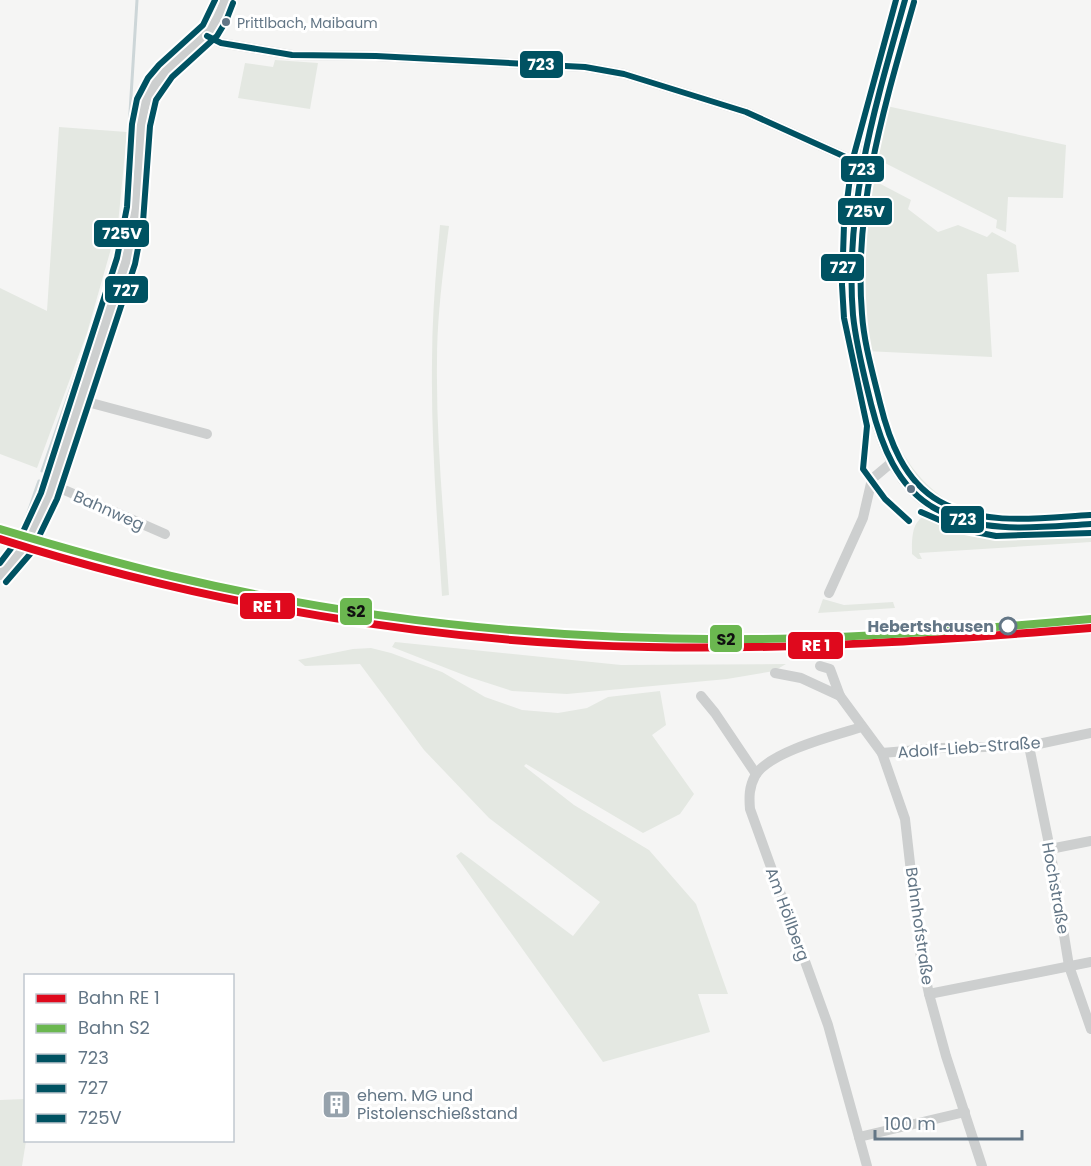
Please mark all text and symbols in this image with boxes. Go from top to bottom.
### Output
place label: Prittlbach, Maibaum [237,13,378,33]
marker: Prittlbach, Maibaum [220,16,232,28]
line badge: 723 [519,50,564,79]
text: 723 [527,53,555,76]
line badge: 723 [840,155,885,183]
text: 723 [848,158,876,181]
line badge: 725V [837,197,893,226]
text: 725V [845,200,885,223]
line badge: 725V [93,219,150,248]
text: 725V [102,222,142,245]
line badge: 727 [820,253,865,282]
text: 727 [830,256,857,279]
line badge: 727 [104,275,149,304]
text: 727 [113,279,140,302]
unlabelled marker [905,483,917,495]
street label: Bahnweg [70,485,148,536]
line badge: 723 [940,505,985,534]
text: 723 [949,508,977,531]
line badge: RE 1 [239,592,296,620]
text: RE 1 [253,595,281,618]
line badge: S2 [339,597,373,626]
text: S2 [347,600,365,623]
place label: Hebertshausen [867,615,994,638]
marker: Hebertshausen [999,617,1017,635]
line badge: S2 [709,624,743,653]
text: S2 [717,628,735,651]
line badge: RE 1 [787,631,844,660]
text: RE 1 [802,634,830,657]
street label: Adolf-Lieb-Straße [897,731,1041,764]
street label: Hochstraße [1036,840,1075,936]
street label: Am Höllberg [760,864,815,964]
street label: Bahnhofstraße [900,866,939,986]
legend [24,974,234,1142]
text: Bahn RE 1 [78,985,160,1010]
text: Bahn S2 [78,1015,150,1040]
text: 723 [78,1045,109,1070]
text: 727 [78,1075,108,1100]
place label: ehem. MG und Pistolenschießstand [357,1084,518,1125]
building icon: ehem. MG und Pistolenschießstand [320,1088,352,1120]
scale bar [875,1103,1022,1141]
text: 725V [78,1105,122,1130]
text: 100 m [884,1111,936,1136]

